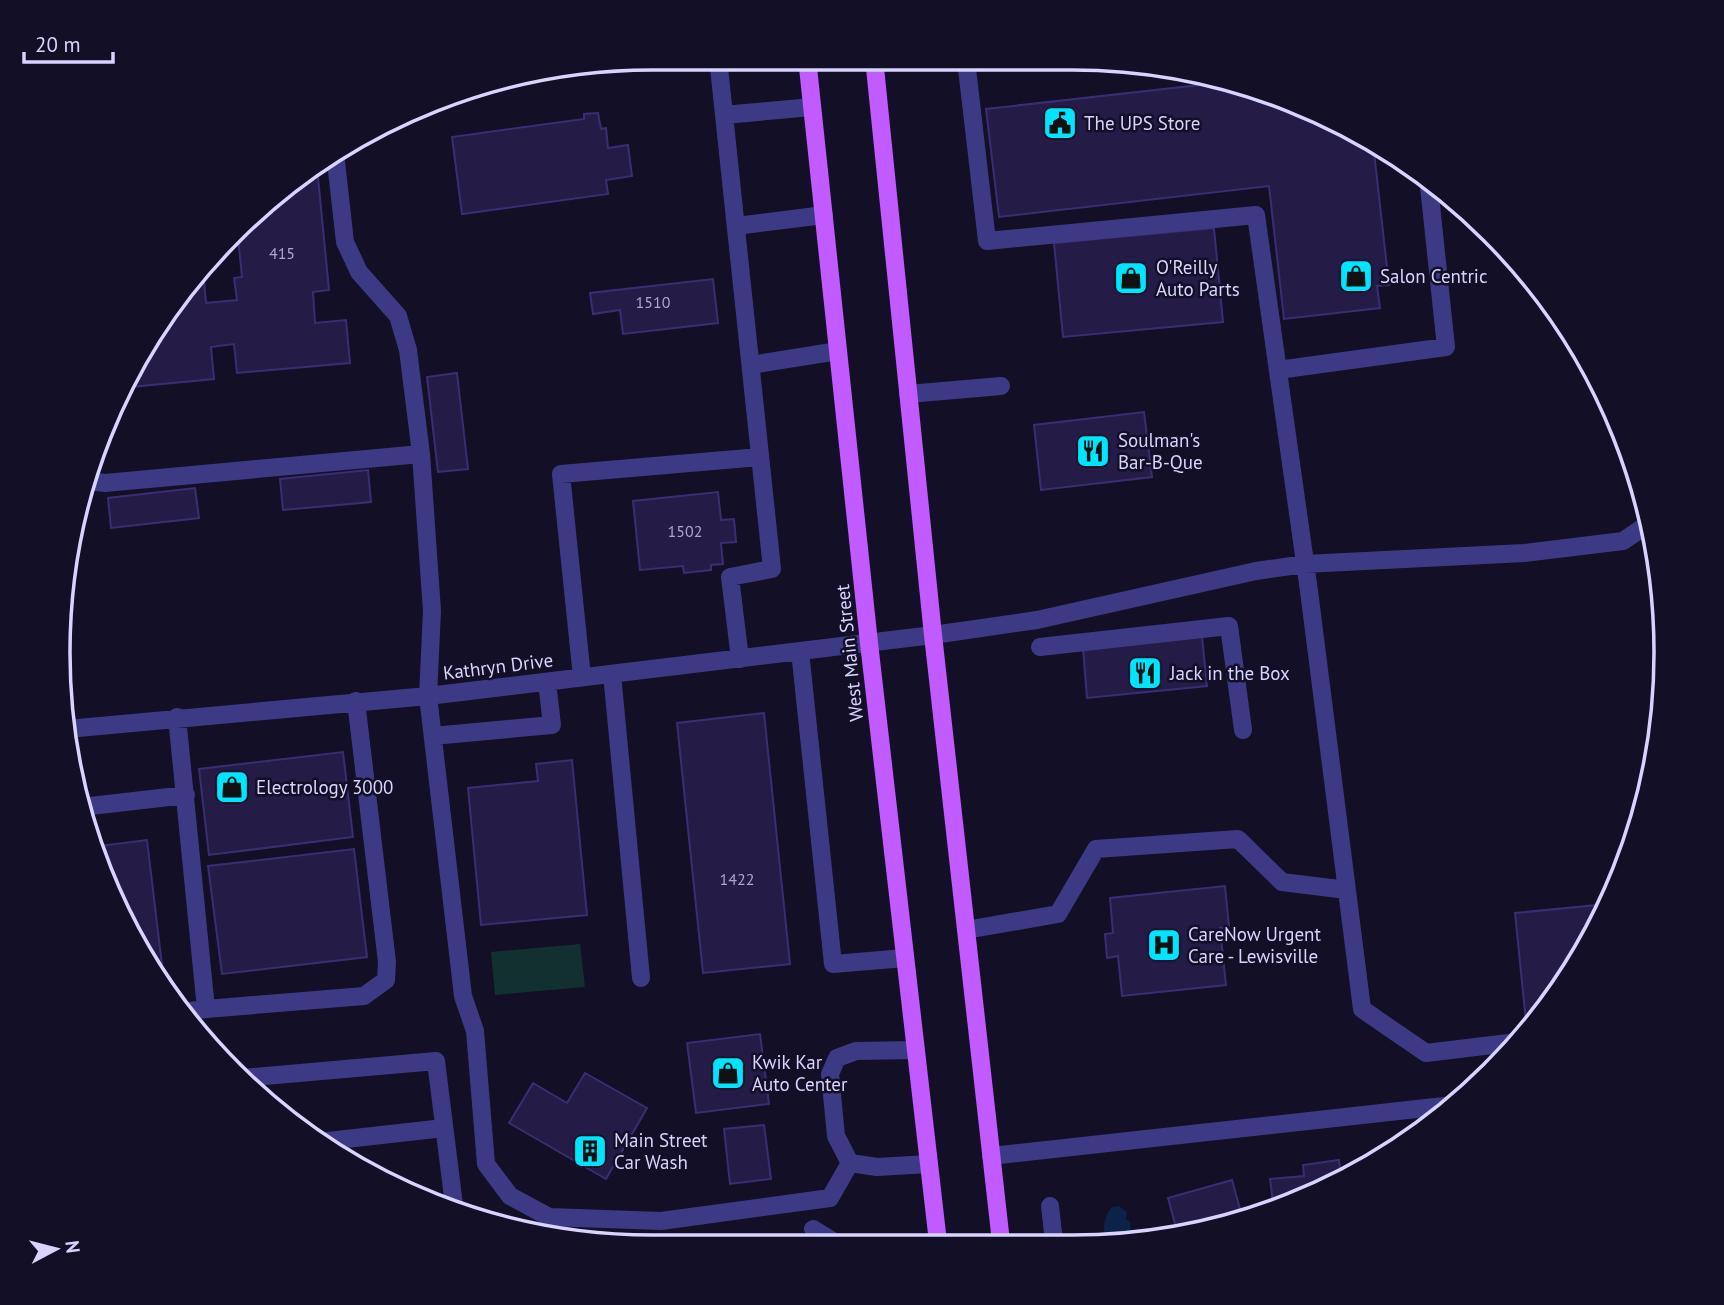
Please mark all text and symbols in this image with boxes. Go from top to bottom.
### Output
scale bar [24,21,114,65]
text: 20 m [35,31,81,58]
public building icon: The UPS Store [1041,104,1079,142]
place label: The UPS Store [1084,111,1200,135]
house number: 415 [269,243,295,263]
place label: O'Reilly Auto Parts [1156,255,1240,301]
shop icon: Salon Centric [1337,257,1375,295]
shop icon: O'Reilly Auto Parts [1112,259,1150,297]
place label: Salon Centric [1380,264,1488,288]
house number: 1510 [636,292,671,312]
place label: Soulman's Bar-B-Que [1118,428,1203,474]
restaurant icon: Soulman's Bar-B-Que [1074,432,1112,470]
house number: 1502 [668,521,702,541]
street label: West Main Street [830,583,868,723]
street label: Kathryn Drive [442,647,554,685]
restaurant icon: Jack in the Box [1126,654,1164,692]
place label: Jack in the Box [1169,661,1290,685]
shop icon: Electrology 3000 [213,768,251,806]
place label: Electrology 3000 [256,775,393,799]
house number: 1422 [720,869,754,889]
place label: CareNow Urgent Care - Lewisville [1188,922,1322,968]
hospital icon: CareNow Urgent Care - Lewisville [1145,926,1183,964]
place label: Kwik Kar Auto Center [752,1050,848,1096]
shop icon: Kwik Kar Auto Center [709,1054,747,1092]
place label: Main Street Car Wash [614,1128,708,1174]
building icon: Main Street Car Wash [571,1132,609,1170]
north arrow [21,1214,91,1284]
text: N [60,1239,86,1255]

